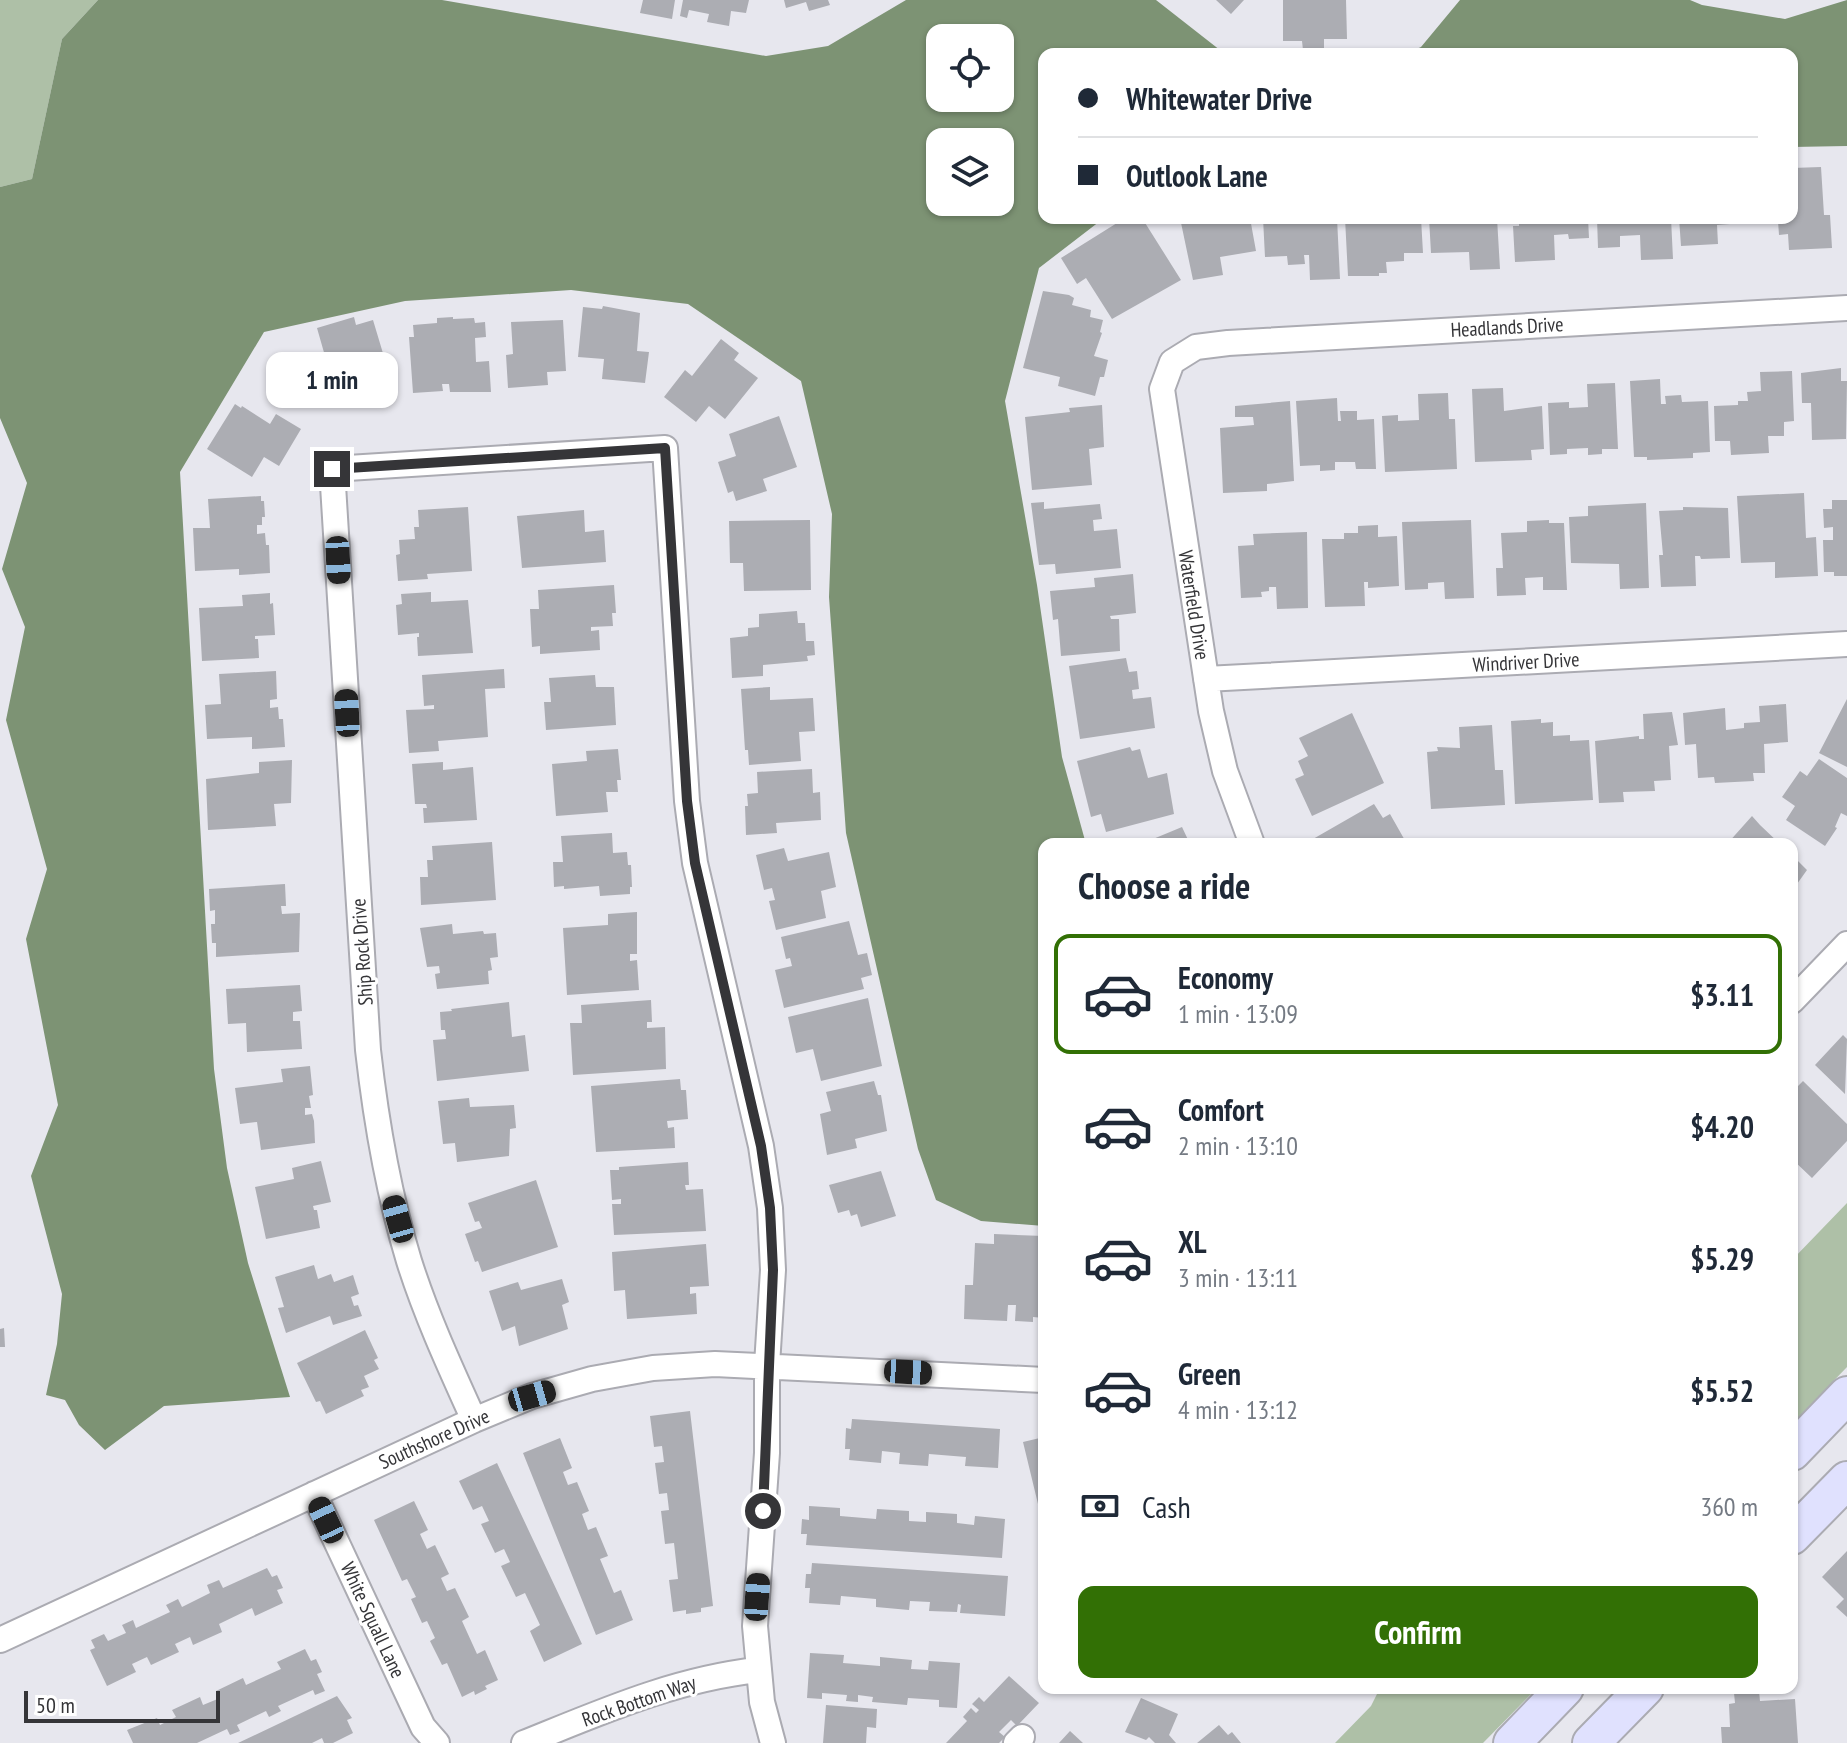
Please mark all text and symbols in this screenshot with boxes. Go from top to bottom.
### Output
map controls [926,24,1014,216]
button: locate [926,24,1014,112]
text: Whitewater Drive [1126,79,1312,118]
button: layers [926,128,1014,216]
text: Outlook Lane [1126,156,1268,195]
street label: Headlands Drive [1450,311,1564,343]
callout: 1 min [266,353,398,409]
text: 1 min [306,363,358,396]
route end [314,451,350,487]
car [325,535,351,585]
street label: Waterfield Drive [1172,548,1216,662]
street label: Windriver Drive [1472,646,1580,678]
car [334,688,360,738]
text: Choose a ride [1078,862,1250,909]
street label: Ship Rock Drive [345,898,379,1006]
icon: car [1082,958,1154,1030]
text: Economy [1178,958,1273,997]
text: $3.11 [1690,975,1754,1014]
text: 1 min · 13:09 [1178,997,1298,1030]
icon: car [1082,1090,1154,1162]
text: Comfort [1178,1090,1264,1129]
text: $4.20 [1690,1107,1754,1146]
text: 2 min · 13:10 [1178,1129,1298,1162]
car [380,1193,416,1245]
icon: car [1082,1222,1154,1294]
text: XL [1178,1222,1207,1261]
text: $5.29 [1690,1239,1754,1278]
text: 3 min · 13:11 [1178,1261,1298,1294]
icon: car [1082,1354,1154,1426]
text: Green [1178,1354,1241,1393]
car [883,1359,933,1385]
text: $5.52 [1690,1371,1754,1410]
car [506,1378,558,1414]
text: 4 min · 13:12 [1178,1393,1298,1426]
street label: Southshore Drive [374,1403,494,1475]
icon: cash [1078,1484,1122,1528]
text: Cash [1142,1487,1191,1526]
text: 360 m [1700,1490,1758,1523]
car [305,1493,347,1547]
route start [745,1493,781,1529]
street label: White Squall Lane [335,1558,411,1682]
car [743,1572,771,1622]
button: Confirm [1078,1586,1758,1678]
street label: Rock Bottom Way [579,1669,700,1733]
scale bar [24,1687,220,1723]
text: 50 m [36,1691,75,1719]

